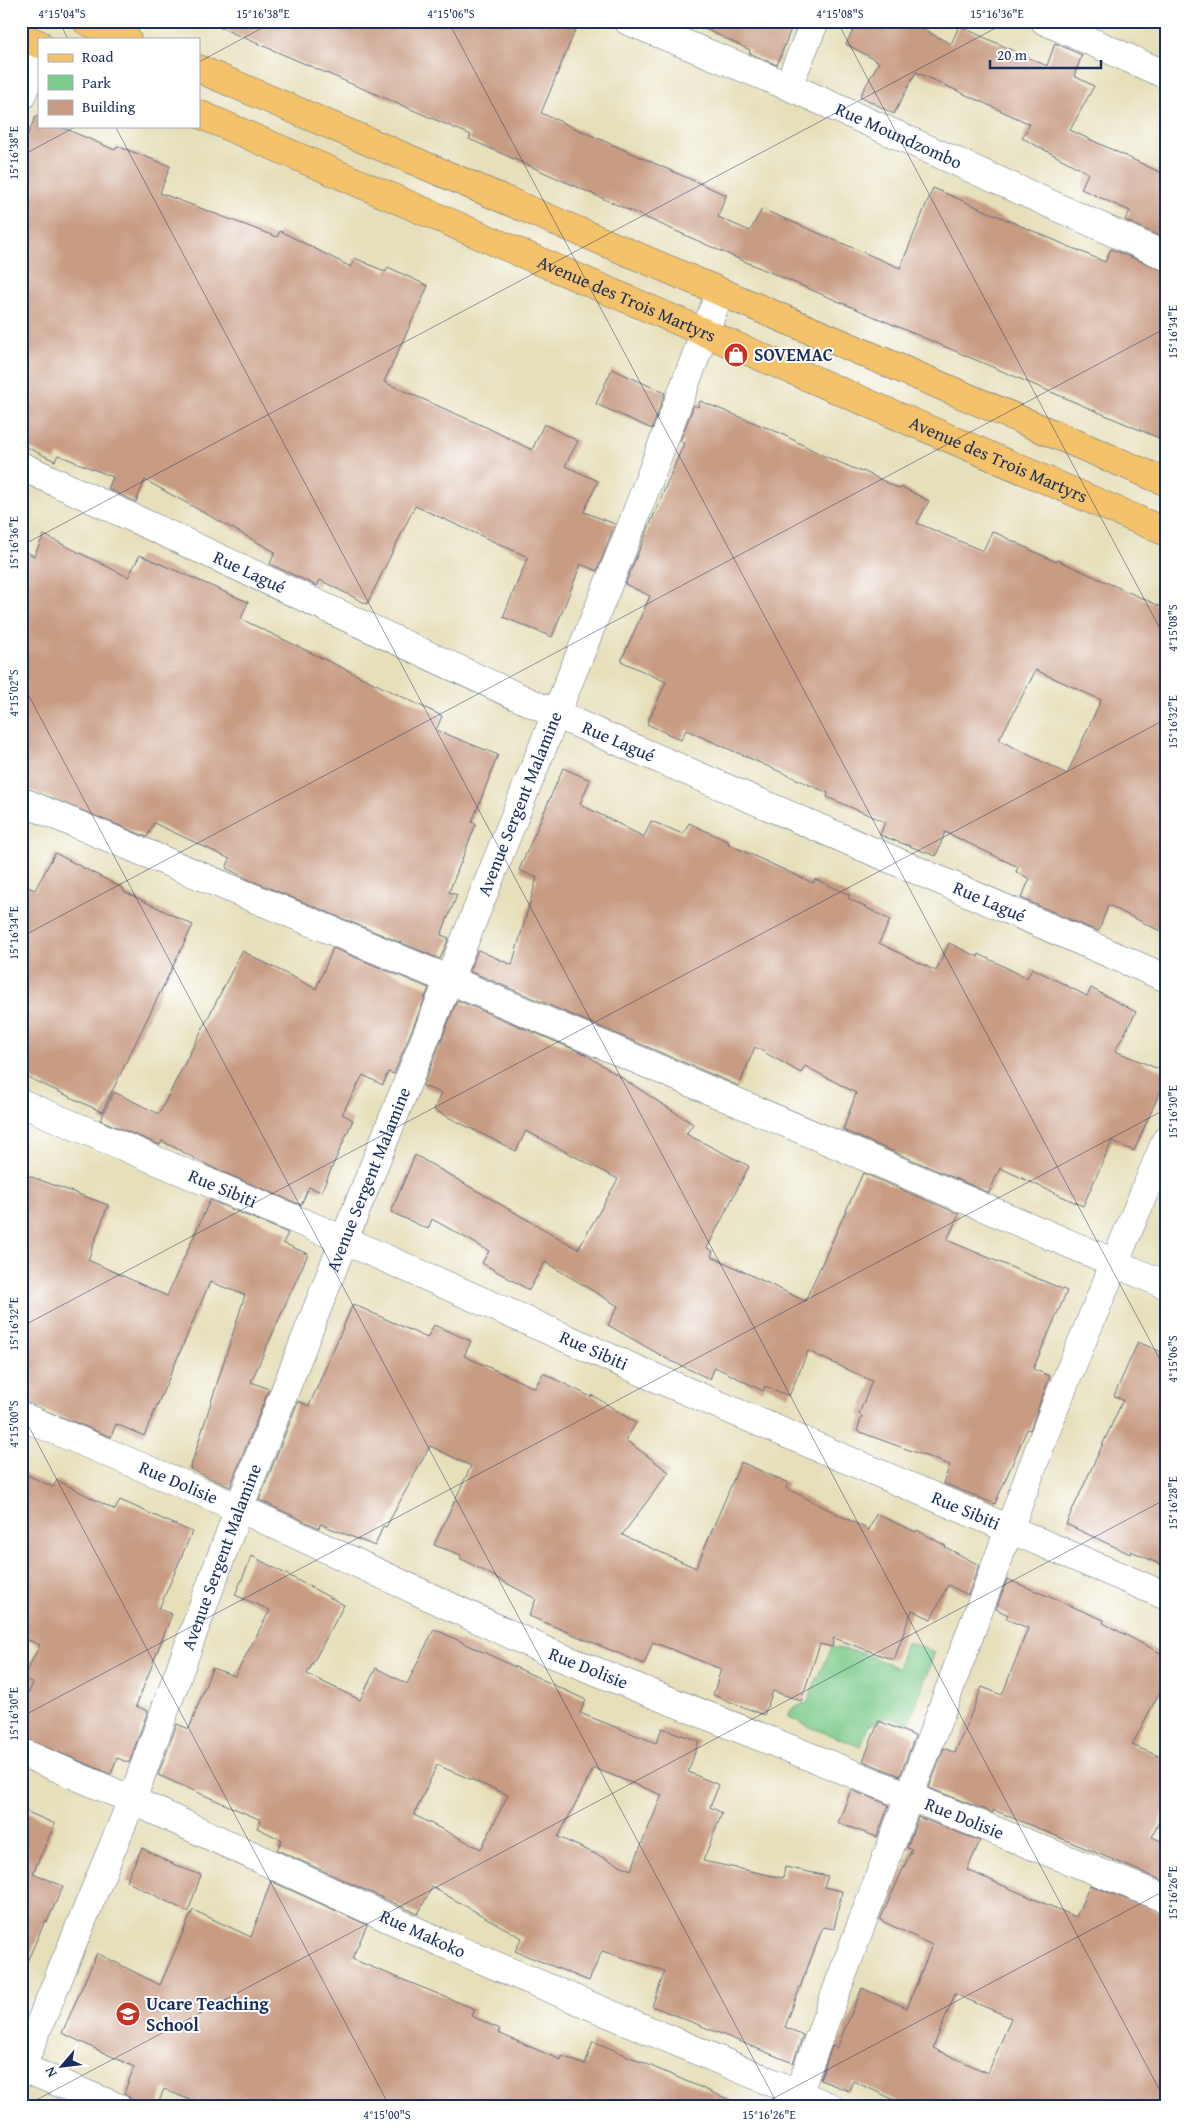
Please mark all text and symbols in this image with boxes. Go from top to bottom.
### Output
text: 4°15'04"S [38,5,86,22]
text: 15°16'38"E [236,5,290,22]
text: 4°15'06"S [427,5,475,22]
text: 4°15'08"S [816,5,864,22]
text: 15°16'36"E [970,5,1024,22]
legend [38,38,200,128]
scale bar [990,38,1101,70]
text: 20 m [997,44,1028,65]
text: Road [82,46,113,67]
text: Park [82,72,111,93]
street label: Rue Moundzombo [831,95,967,176]
text: Building [82,96,136,117]
text: 15°16'38"E [5,126,22,180]
street label: Avenue des Trois Martyrs [534,248,720,349]
text: 15°16'34"E [1164,305,1181,359]
place label: SOVEMAC [754,341,833,368]
shop icon: SOVEMAC [723,342,749,368]
street label: Avenue des Trois Martyrs [905,409,1092,510]
text: 15°16'36"E [5,516,22,570]
street label: Rue Lagué [209,543,290,600]
text: 4°15'08"S [1164,604,1181,652]
text: 4°15'02"S [5,669,22,717]
text: 15°16'32"E [1164,695,1181,749]
street label: Avenue Sergent Malamine [470,707,569,900]
street label: Rue Lagué [578,713,659,769]
street label: Rue Lagué [949,874,1030,929]
text: 15°16'34"E [5,906,22,960]
street label: Avenue Sergent Malamine [319,1083,417,1276]
text: 15°16'30"E [1164,1085,1181,1139]
street label: Rue Sibiti [184,1162,261,1215]
text: 15°16'32"E [5,1297,22,1351]
street label: Rue Sibiti [556,1323,632,1377]
text: 4°15'06"S [1164,1335,1181,1383]
text: 4°15'00"S [5,1400,22,1448]
street label: Rue Dolisie [135,1453,222,1511]
street label: Avenue Sergent Malamine [174,1460,268,1654]
text: 15°16'28"E [1164,1476,1181,1530]
street label: Rue Sibiti [928,1483,1005,1537]
street label: Rue Dolisie [545,1640,632,1696]
text: 15°16'30"E [5,1687,22,1741]
street label: Rue Dolisie [921,1790,1008,1846]
text: 15°16'26"E [1164,1866,1181,1920]
street label: Rue Makoko [376,1902,470,1964]
place label: Ucare Teaching School [146,1990,269,2038]
school or university icon: Ucare Teaching School [115,2001,141,2027]
north arrow [38,2040,88,2090]
text: N [39,2063,62,2081]
text: 4°15'00"S [363,2106,411,2123]
text: 15°16'26"E [742,2106,796,2123]

